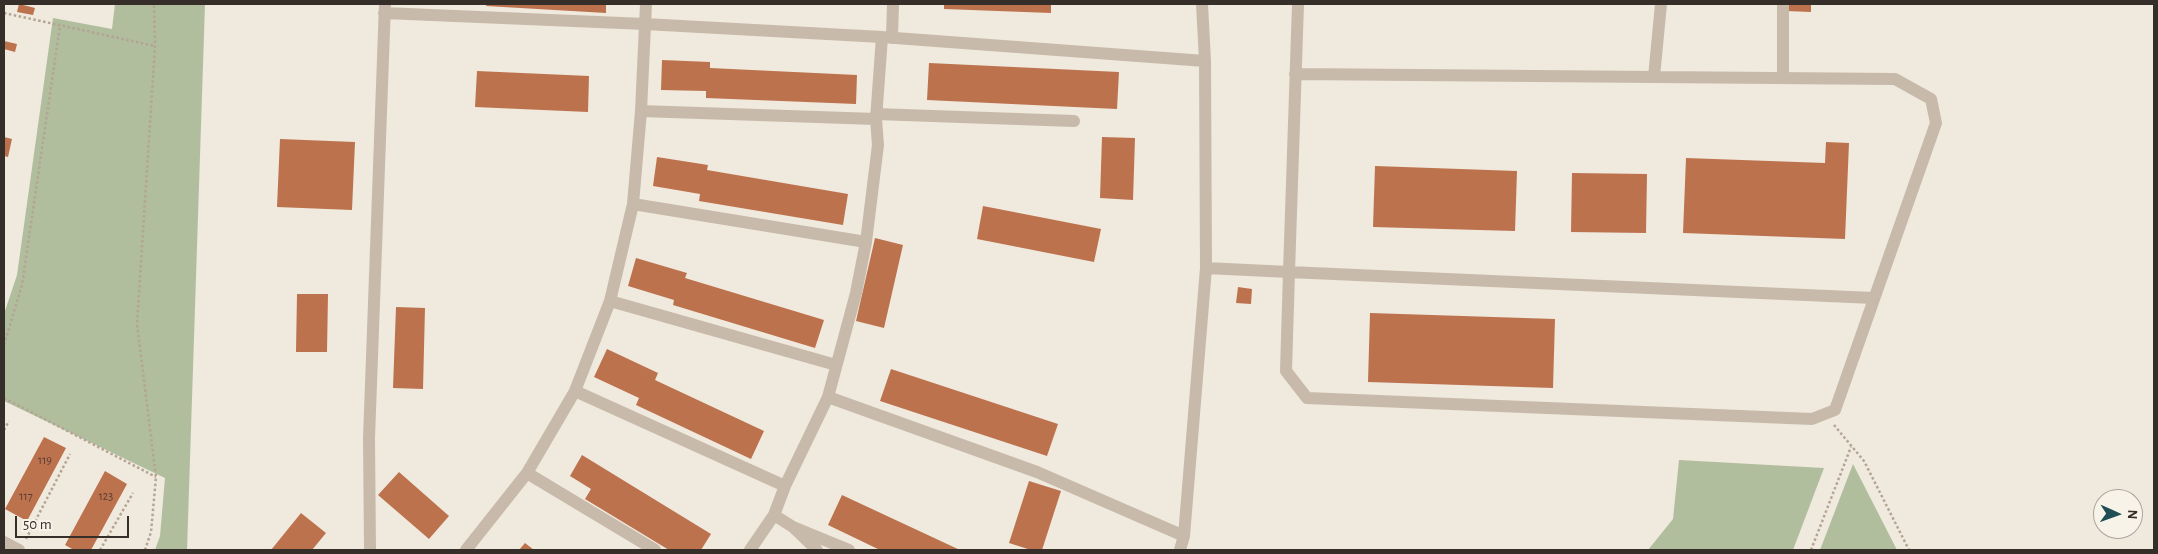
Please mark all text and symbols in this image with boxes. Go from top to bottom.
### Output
house number: 119 [38,453,52,467]
house number: 117 [19,489,33,503]
house number: 123 [99,489,113,503]
north arrow [2093,489,2143,539]
scale bar [18,506,131,538]
text: N [2125,509,2139,520]
text: 50 m [23,517,52,532]

